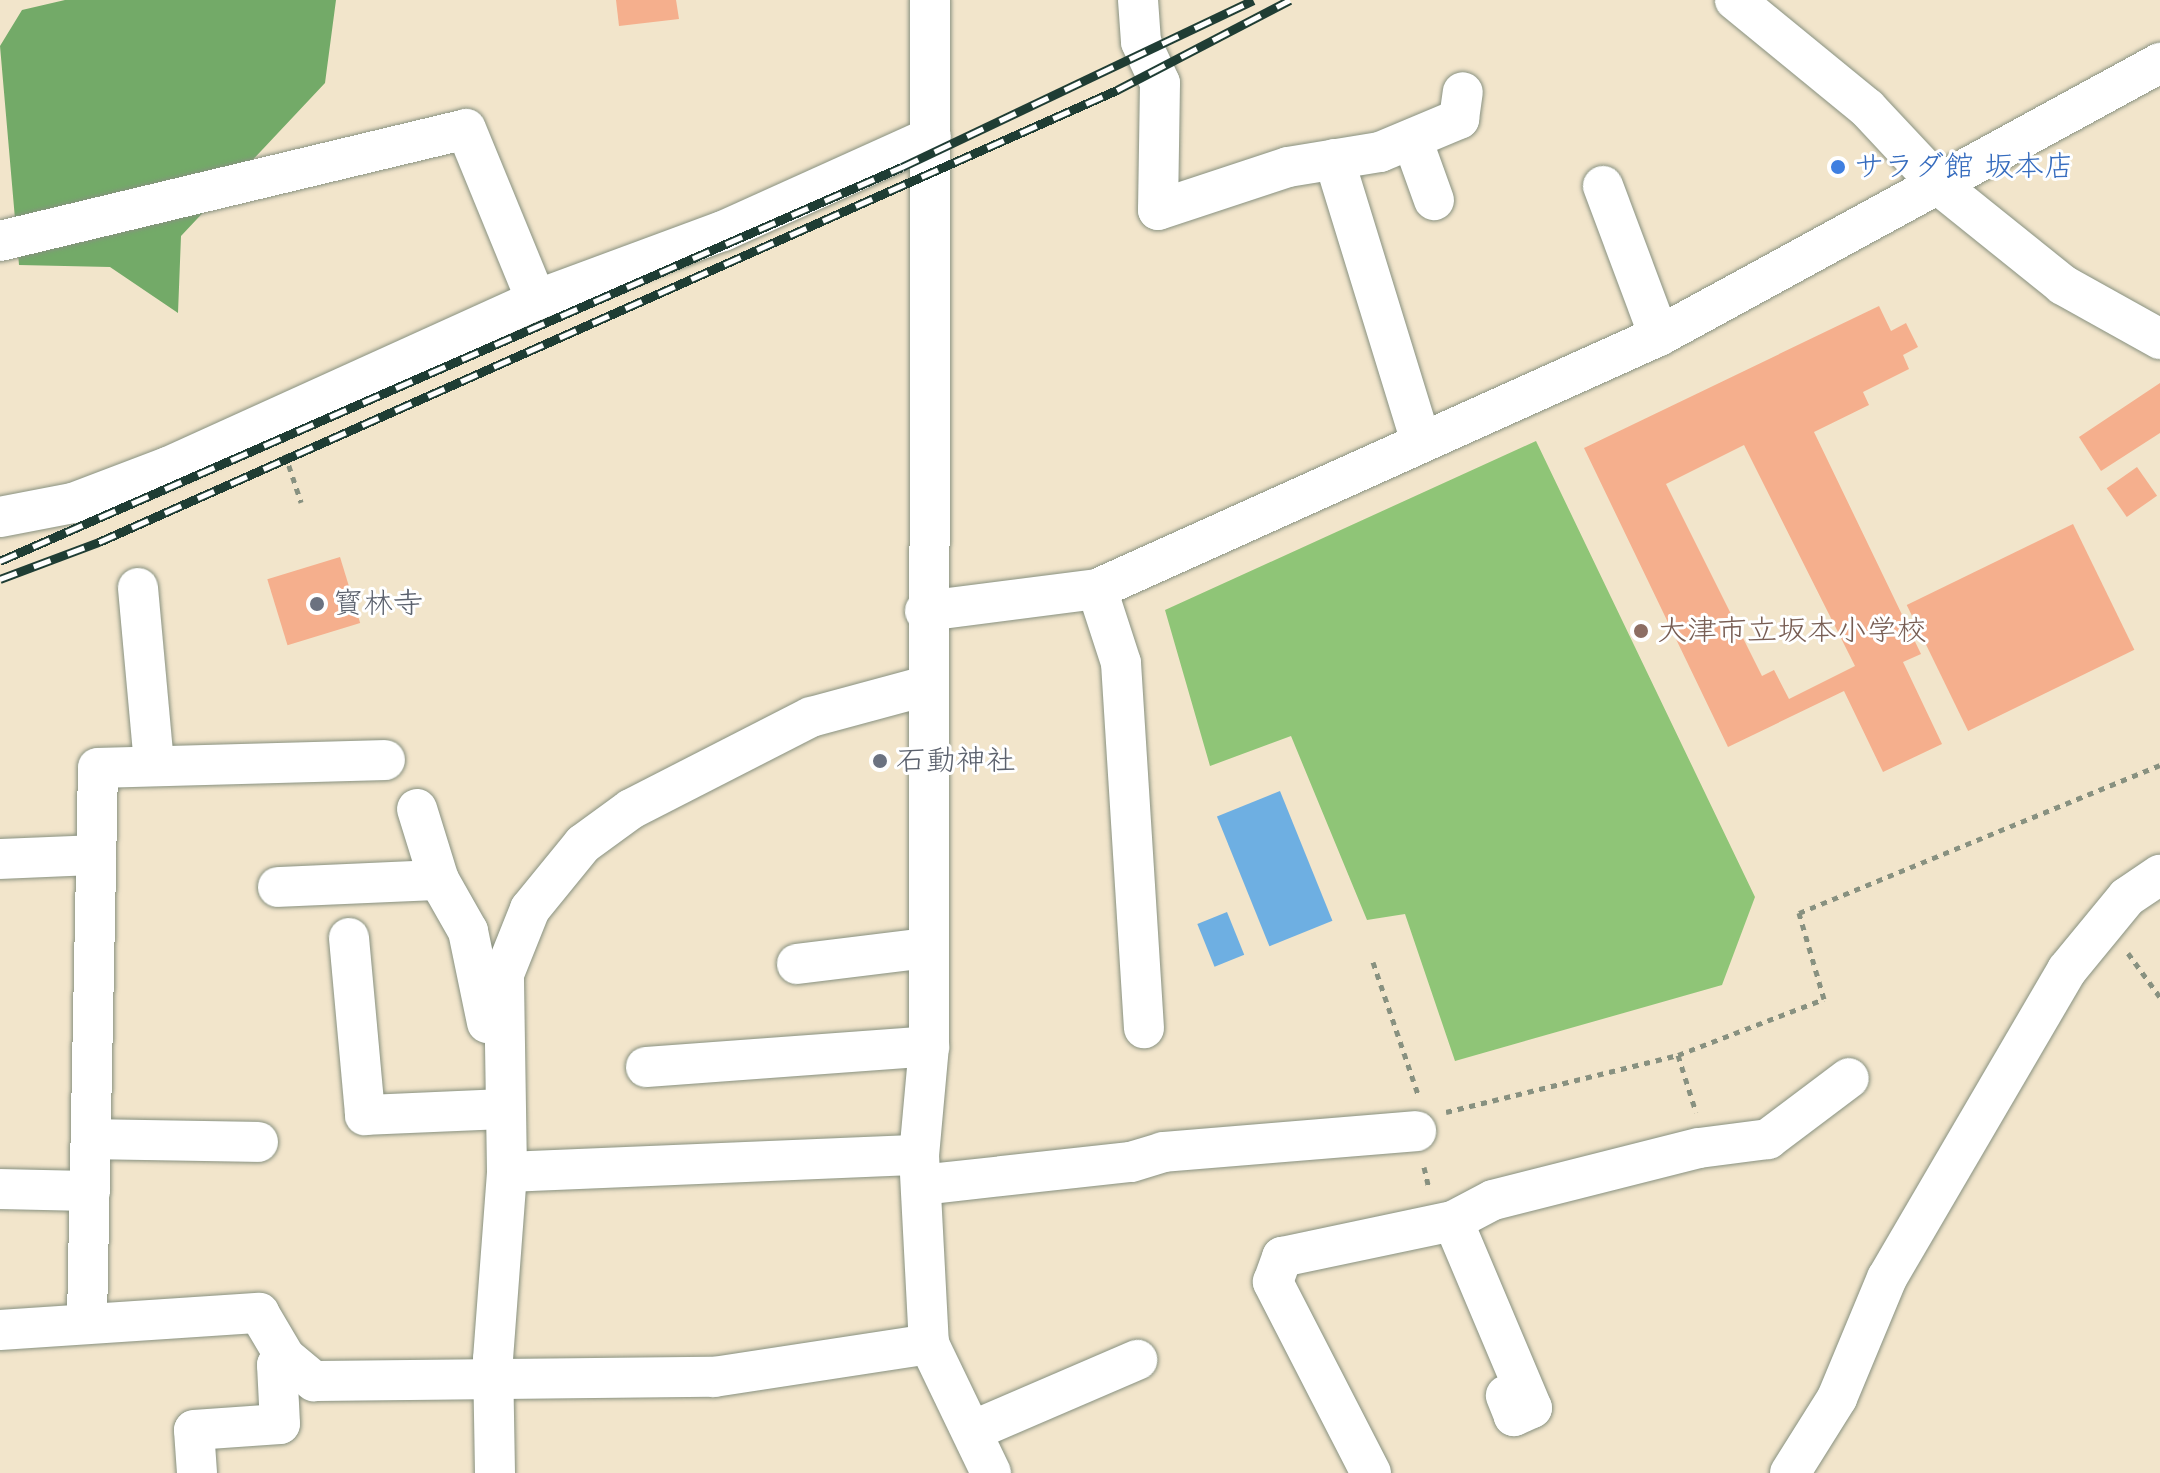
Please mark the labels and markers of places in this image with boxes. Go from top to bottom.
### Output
place label: サラダ館 坂本店 [1854,149,2074,185]
marker: サラダ館 坂本店 [1829,158,1847,176]
place label: 寳林寺 [333,586,423,622]
marker: 寳林寺 [308,595,326,613]
place label: 大津市立坂本小学校 [1657,613,1927,649]
marker: 大津市立坂本小学校 [1632,622,1650,640]
place label: 石動神社 [896,743,1016,779]
marker: 石動神社 [871,752,889,770]

